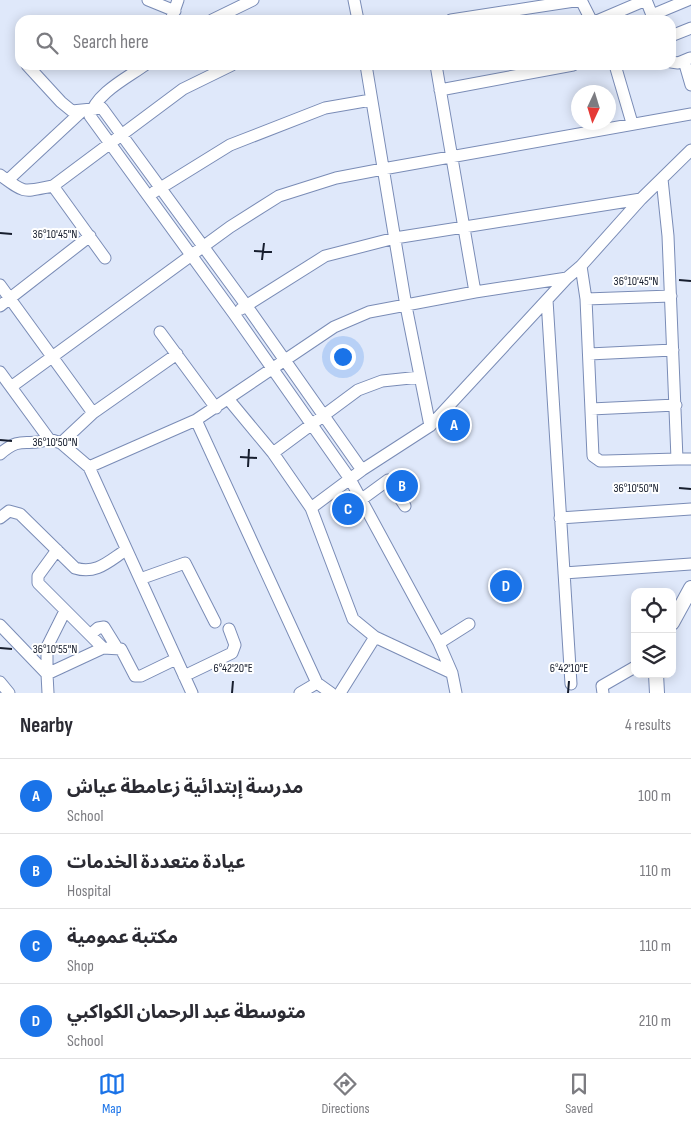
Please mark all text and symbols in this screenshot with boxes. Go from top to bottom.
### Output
search box [15,15,676,70]
icon: search [33,29,61,57]
text: Search here [73,31,149,54]
north arrow [571,85,616,130]
text: 36°10'45"N [33,227,77,242]
text: 36°10'45"N [614,274,658,289]
your location [330,344,356,370]
pin: A [438,406,470,444]
text: 36°10'50"N [32,435,78,450]
pin: B [386,467,418,505]
text: 36°10'50"N [613,481,659,496]
pin: C [332,490,364,528]
pin: D [490,567,522,605]
map controls [631,588,676,678]
button: locate [631,588,676,633]
button: layers [631,633,676,678]
text: 36°10'55"N [33,642,77,657]
text: 6°42'20"E [213,661,253,676]
text: 6°42'10"E [550,661,588,676]
text: Nearby [20,713,73,738]
text: 4 results [625,716,671,735]
text: مدرسة إبتدائية زعامطة عياش [67,776,303,799]
text: A [32,787,40,806]
text: 100 m [638,787,671,806]
text: School [67,807,103,826]
text: عيادة متعددة الخدمات [67,851,246,874]
text: B [32,862,40,881]
text: 110 m [640,862,671,881]
text: Hospital [67,882,111,901]
text: مكتبة عمومية [67,926,178,949]
text: C [32,937,40,956]
text: 110 m [640,937,671,956]
text: Shop [67,957,94,976]
text: متوسطة عبد الرحمان الكواكبي [67,1001,306,1024]
text: D [32,1012,40,1031]
text: 210 m [639,1012,671,1031]
text: School [67,1032,103,1051]
tab: Map [98,1070,126,1117]
tab: Directions [321,1070,370,1117]
tab: Saved [565,1070,593,1117]

